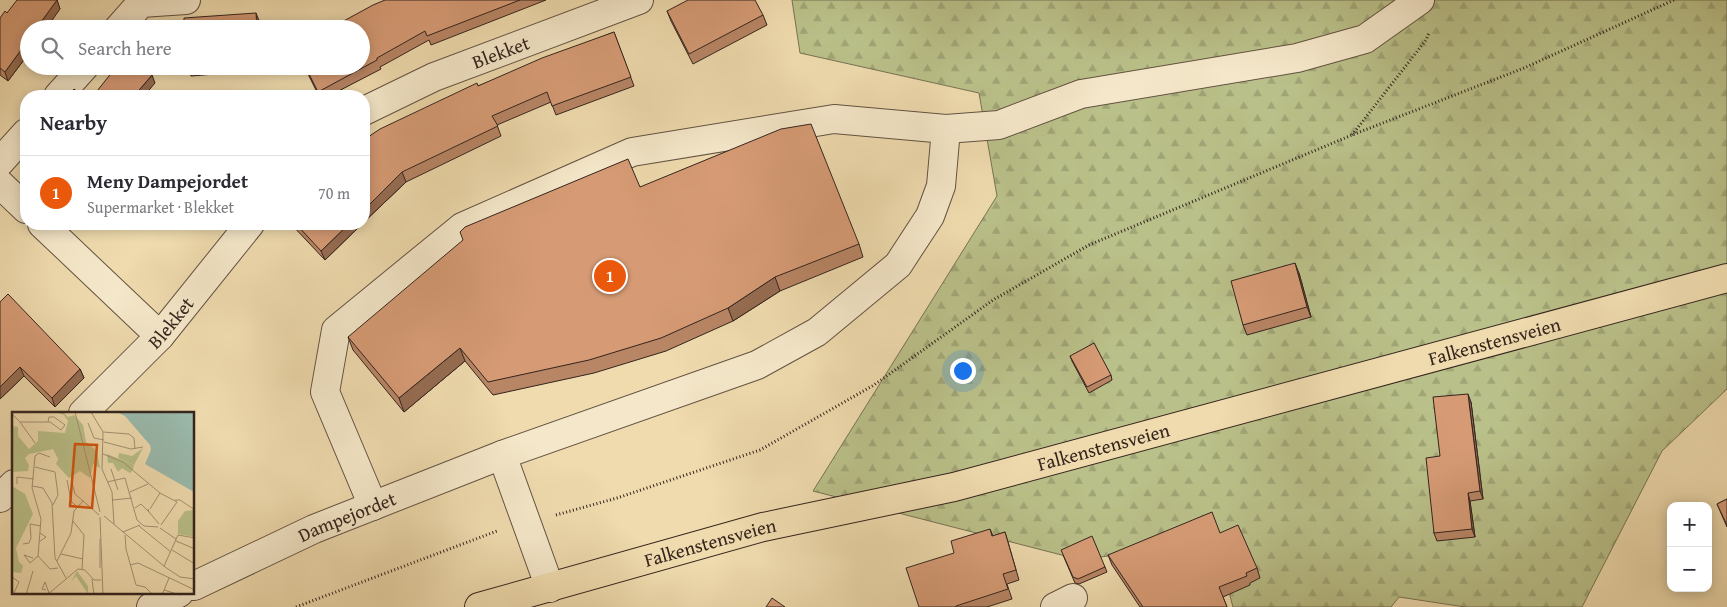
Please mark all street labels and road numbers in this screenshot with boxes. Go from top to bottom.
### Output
street label: Blekket [468,28,534,76]
street label: Blekket [141,290,200,355]
street label: Falkenstensveien [1425,310,1564,372]
street label: Falkenstensveien [1034,415,1173,478]
street label: Dampejordet [293,484,400,549]
street label: Falkenstensveien [641,511,779,574]

